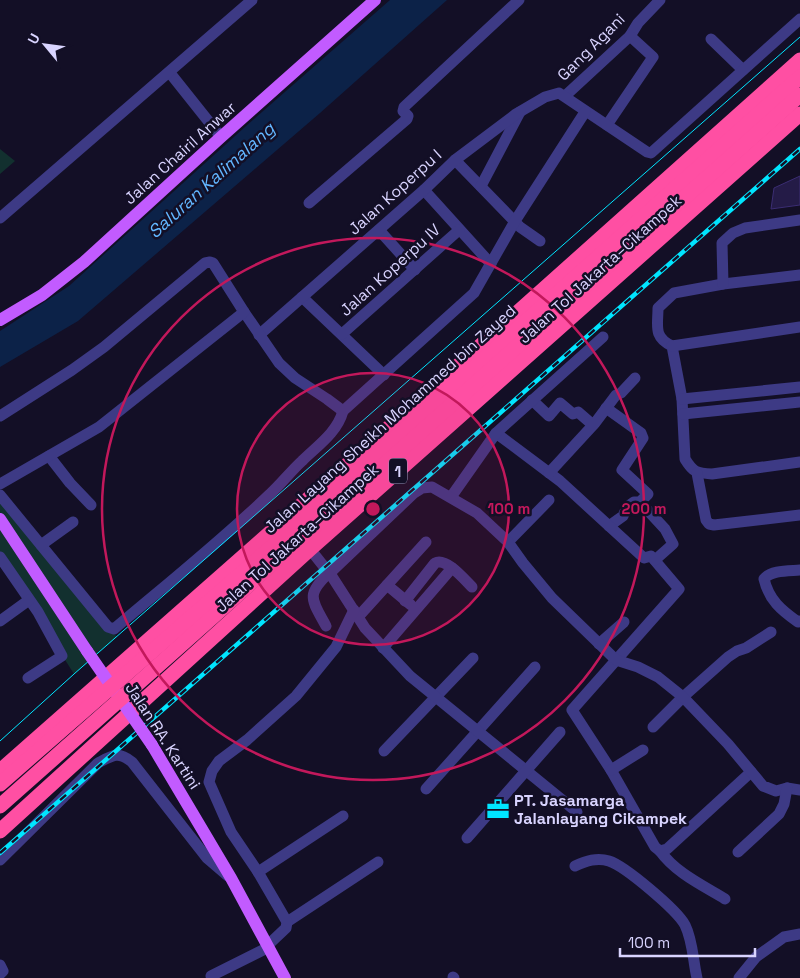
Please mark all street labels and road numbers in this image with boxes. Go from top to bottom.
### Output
street label: Gang Agani [553,9,629,85]
street label: Jalan Chairil Anwar [119,97,241,209]
street label: Jalan Koperpu I [344,145,446,239]
street label: Jalan Tol Jakarta–Cikampek [514,190,686,348]
street label: Jalan Koperpu IV [335,219,445,321]
street label: Jalan Layang Sheikh Mohammed bin Zayed [260,300,520,538]
road number: 1 [389,458,407,484]
street label: Jalan Tol Jakarta–Cikampek [211,459,383,617]
street label: Jalan RA. Kartini [121,679,205,793]

